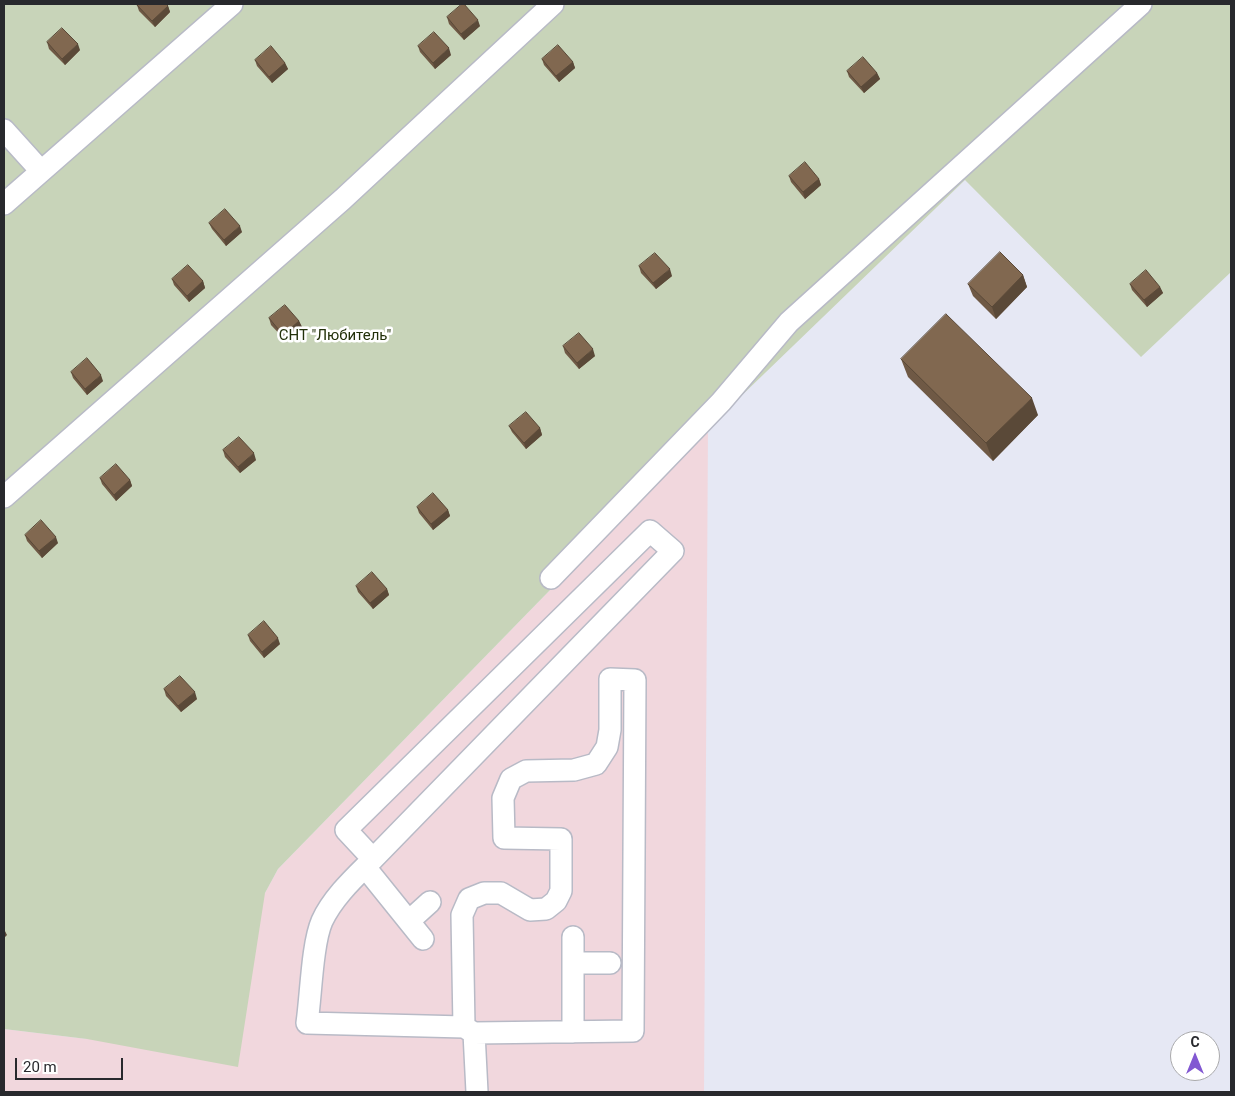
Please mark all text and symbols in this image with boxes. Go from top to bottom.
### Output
park label: СНТ "Любитель" [279,327,391,345]
north arrow [1170,1031,1220,1081]
text: С [1190,1034,1200,1050]
scale bar [18,1048,125,1080]
text: 20 m [23,1058,57,1076]

